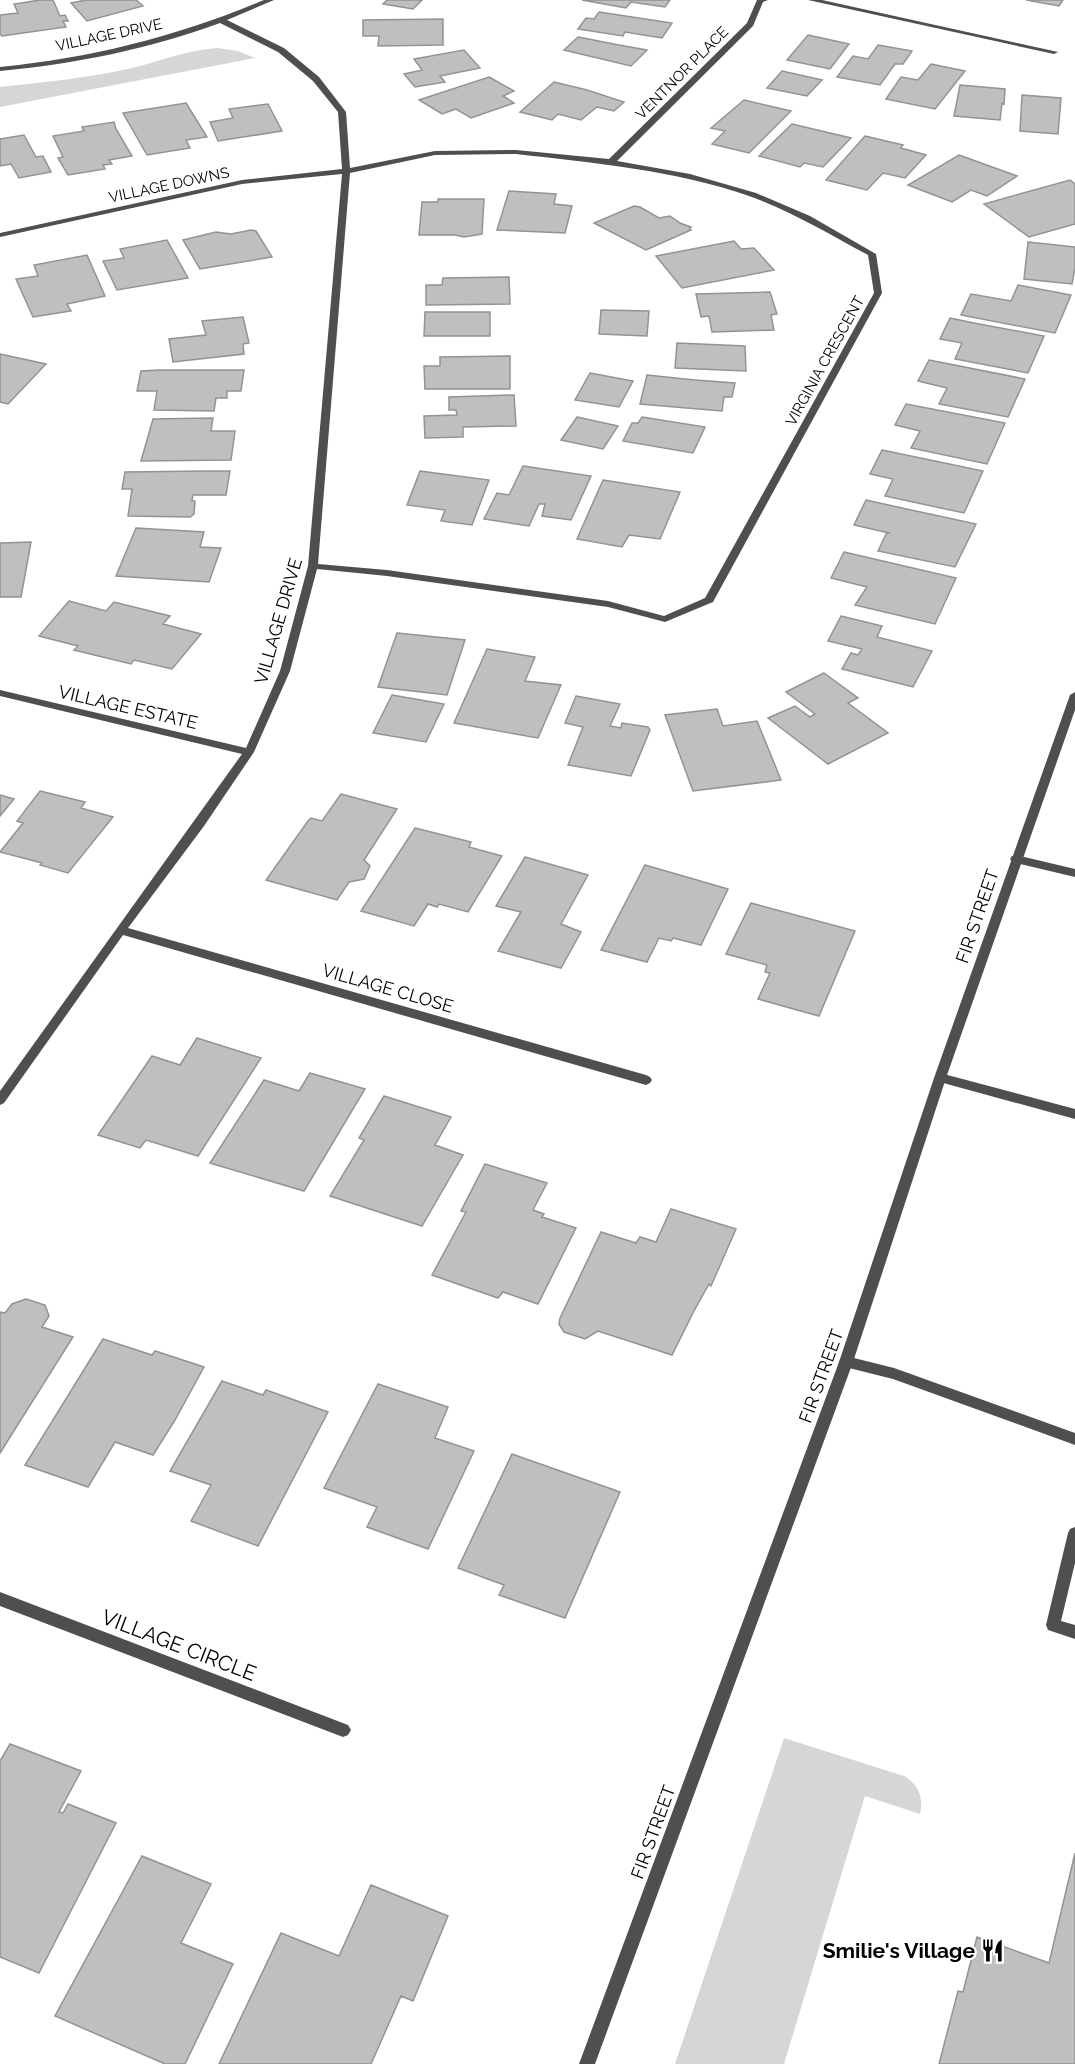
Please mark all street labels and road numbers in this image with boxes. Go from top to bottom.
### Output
street label: VILLAGE DRIVE [54,15,164,55]
street label: VENTNOR PLACE [632,23,732,123]
street label: VILLAGE DOWNS [107,163,231,207]
street label: VIRGINIA CRESCENT [782,293,868,429]
street label: VILLAGE DRIVE [250,556,306,686]
street label: VILLAGE ESTATE [56,681,200,733]
street label: FIR STREET [951,866,1003,966]
street label: VILLAGE CLOSE [320,959,456,1017]
street label: FIR STREET [794,1326,848,1426]
street label: VILLAGE CIRCLE [98,1604,260,1686]
street label: FIR STREET [626,1782,680,1882]

